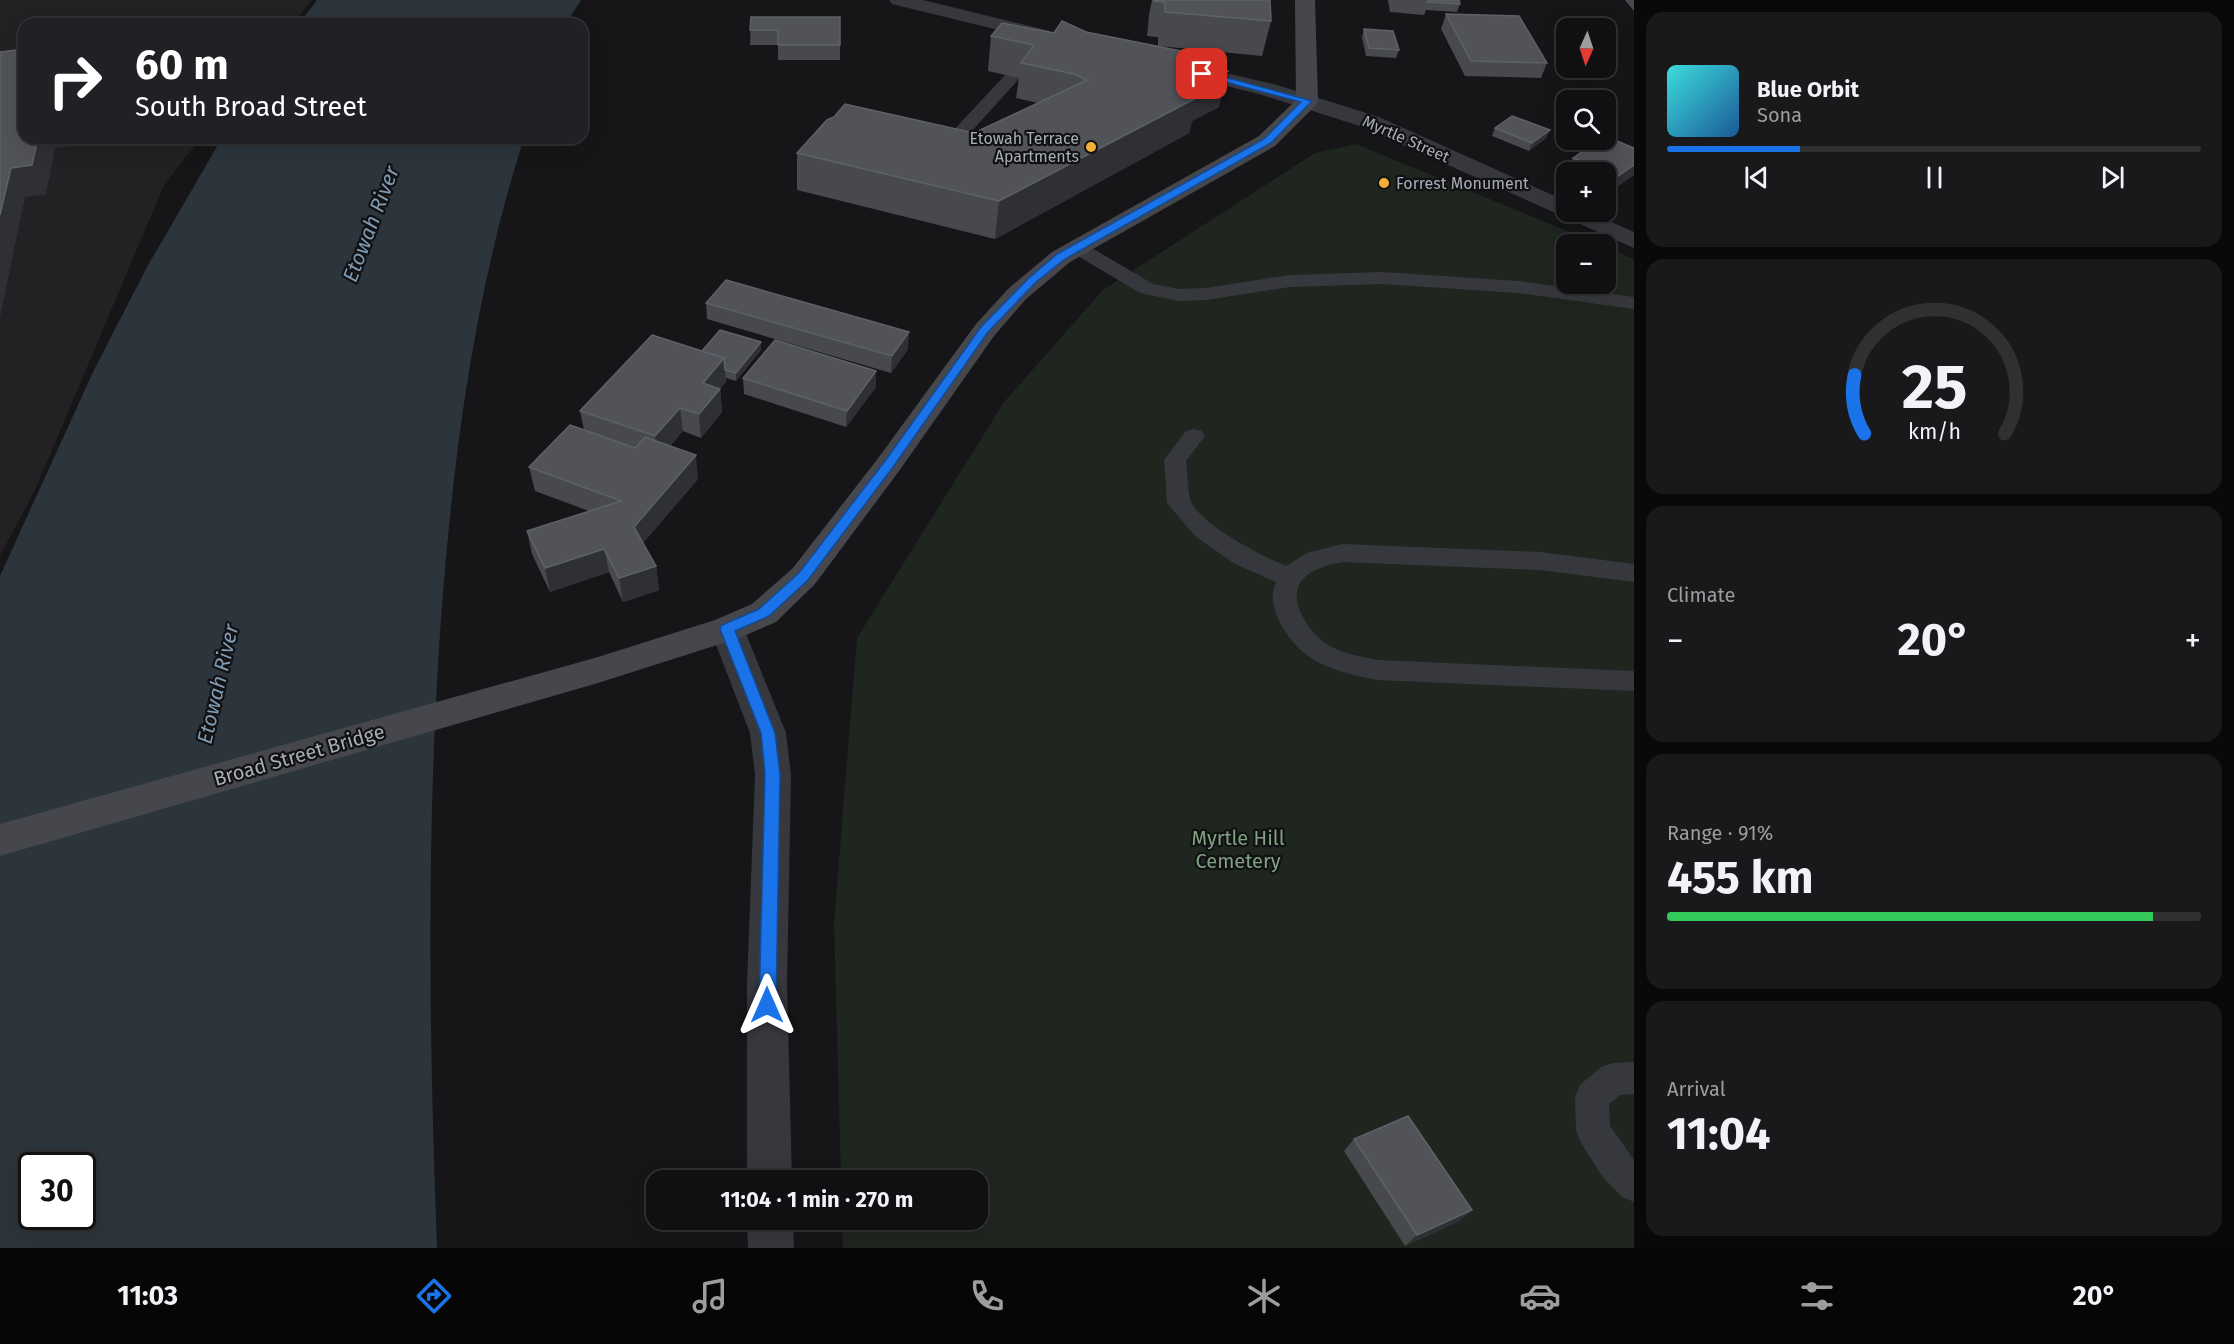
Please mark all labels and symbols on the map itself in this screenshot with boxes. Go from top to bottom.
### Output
north arrow [1556,18,1616,78]
pin [1176,48,1227,99]
street label: Myrtle Street [1360,111,1453,167]
place label: Etowah Terrace Apartments [970,129,1079,166]
marker: Etowah Terrace Apartments [1084,140,1098,154]
water label: Etowah River [337,162,405,286]
place label: Forrest Monument [1396,174,1529,193]
marker: Forrest Monument [1377,176,1391,190]
water label: Etowah River [192,621,245,746]
street label: Broad Street Bridge [211,719,387,791]
park label: Myrtle Hill Cemetery [1191,826,1285,873]
position arrow [735,973,799,1037]
speed limit sign: 30 [18,1152,96,1230]

